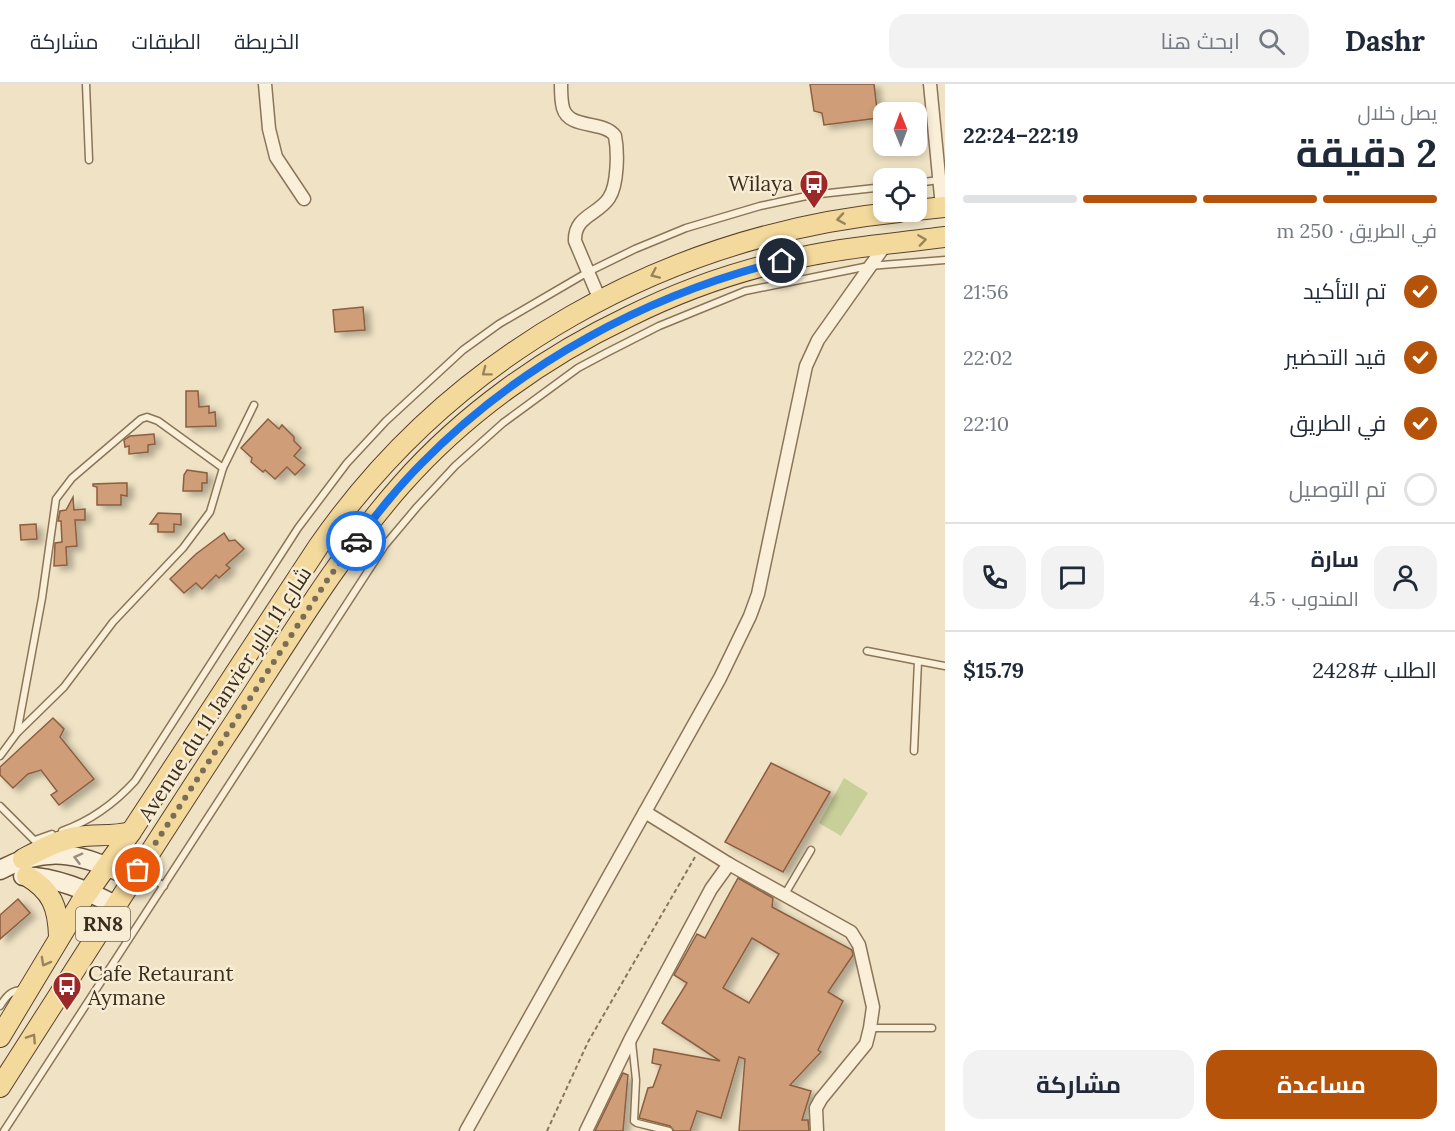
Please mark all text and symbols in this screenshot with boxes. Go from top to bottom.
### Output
search box [889,14,1309,68]
text: Dashr [1345,23,1425,59]
icon: search [1255,25,1288,58]
text: ابحث هنا [1161,27,1240,55]
text: مشاركة [30,28,99,55]
text: الطبقات [132,28,201,55]
text: الخريطة [234,28,300,55]
text: يصل خلال [1358,100,1437,125]
north arrow [873,102,927,156]
map controls [873,102,927,222]
text: 22:19–22:24 [963,121,1079,149]
text: 2 دقيقة [1296,128,1437,178]
bus stop icon: Wilaya [798,168,830,210]
button: locate [873,168,927,222]
place label: Wilaya [728,170,793,197]
one-way arrow [837,212,846,224]
text: في الطريق · 250 m [1276,218,1437,243]
one-way arrow [917,234,927,246]
pin [756,235,807,286]
icon: home [765,244,798,277]
one-way arrow [650,267,661,279]
icon: check [1404,275,1437,308]
text: تم التأكيد [1303,277,1386,305]
text: 21:56 [963,279,1008,304]
icon: check [1404,341,1437,374]
text: قيد التحضير [1285,343,1386,371]
text: 22:02 [963,345,1013,370]
one-way arrow [482,365,493,376]
icon: check [1404,407,1437,440]
text: في الطريق [1289,409,1386,437]
text: 22:10 [963,411,1009,436]
text: تم التوصيل [1289,475,1386,503]
courier [326,511,386,571]
icon: car [340,525,373,558]
text: سارة [1311,545,1359,573]
button: phone [963,546,1026,609]
button: chat [1041,546,1104,609]
button: person [1374,546,1437,609]
street label: Avenue du 11 Janvier شارع 11 يناير [131,561,318,828]
text: المندوب · 4.5 [1249,586,1359,611]
text: $15.79 [963,656,1024,684]
text: الطلب #2428 [1312,656,1437,684]
pin [112,844,163,895]
one-way arrow [73,853,84,865]
icon: bag [121,853,154,886]
road number: RN8 [76,907,130,941]
one-way arrow [41,955,52,966]
place label: Cafe Retaurant Aymane [87,960,234,1011]
bus stop icon: Cafe Retaurant Aymane [51,970,83,1012]
one-way arrow [24,1034,36,1044]
button: مشاركة [963,1050,1194,1119]
button: مساعدة [1206,1050,1437,1119]

